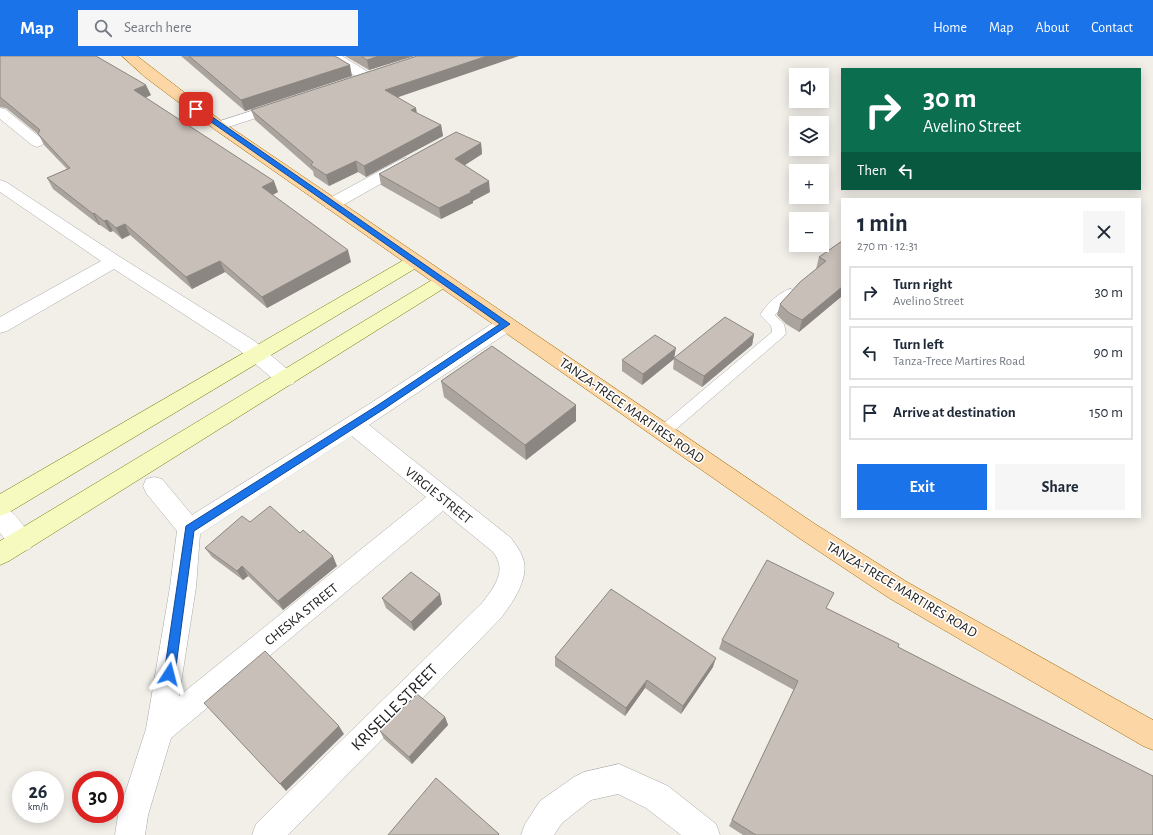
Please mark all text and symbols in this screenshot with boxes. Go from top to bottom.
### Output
search box [78,10,358,46]
icon: search [92,17,114,39]
text: Map [20,19,54,38]
text: Search here [124,20,192,35]
text: Home [933,21,967,35]
text: Map [989,21,1013,35]
text: About [1035,21,1069,35]
text: Contact [1091,21,1133,35]
map controls [789,68,829,252]
button: sound [789,68,829,108]
icon: right [857,84,909,136]
text: 30 m [923,85,976,113]
pin [179,92,213,126]
icon: arrive [185,98,207,120]
button: layers [789,116,829,156]
text: Avelino Street [923,118,1021,136]
icon: left [895,160,917,182]
text: Then [857,163,887,178]
button: + [789,164,829,204]
button: close [1083,211,1125,253]
button: − [789,212,829,252]
text: 1 min [857,212,908,236]
text: 270 m · 12:31 [857,240,918,253]
text: Turn right [893,277,952,292]
icon: right [859,282,881,304]
text: 30 m [1094,285,1123,300]
text: Avelino Street [893,295,964,308]
text: Turn left [893,337,944,352]
icon: left [859,342,881,364]
text: 90 m [1094,345,1123,360]
street label: TANZA-TRECE MARTIRES ROAD [556,355,706,466]
text: Tanza-Trece Martires Road [893,355,1025,368]
icon: arrive [859,402,881,424]
text: Arrive at destination [893,405,1016,420]
text: 150 m [1089,405,1123,420]
button: Exit [857,464,987,510]
button: Share [995,464,1125,510]
street label: VIRGIE STREET [402,465,475,527]
street label: TANZA-TRECE MARTIRES ROAD [824,539,979,640]
street label: CHESKA STREET [262,581,341,648]
position arrow [148,653,190,695]
street label: KRISELLE STREET [348,661,441,754]
speed limit sign: 30 [72,771,124,823]
text: 26 [28,782,48,802]
text: km/h [28,802,48,812]

